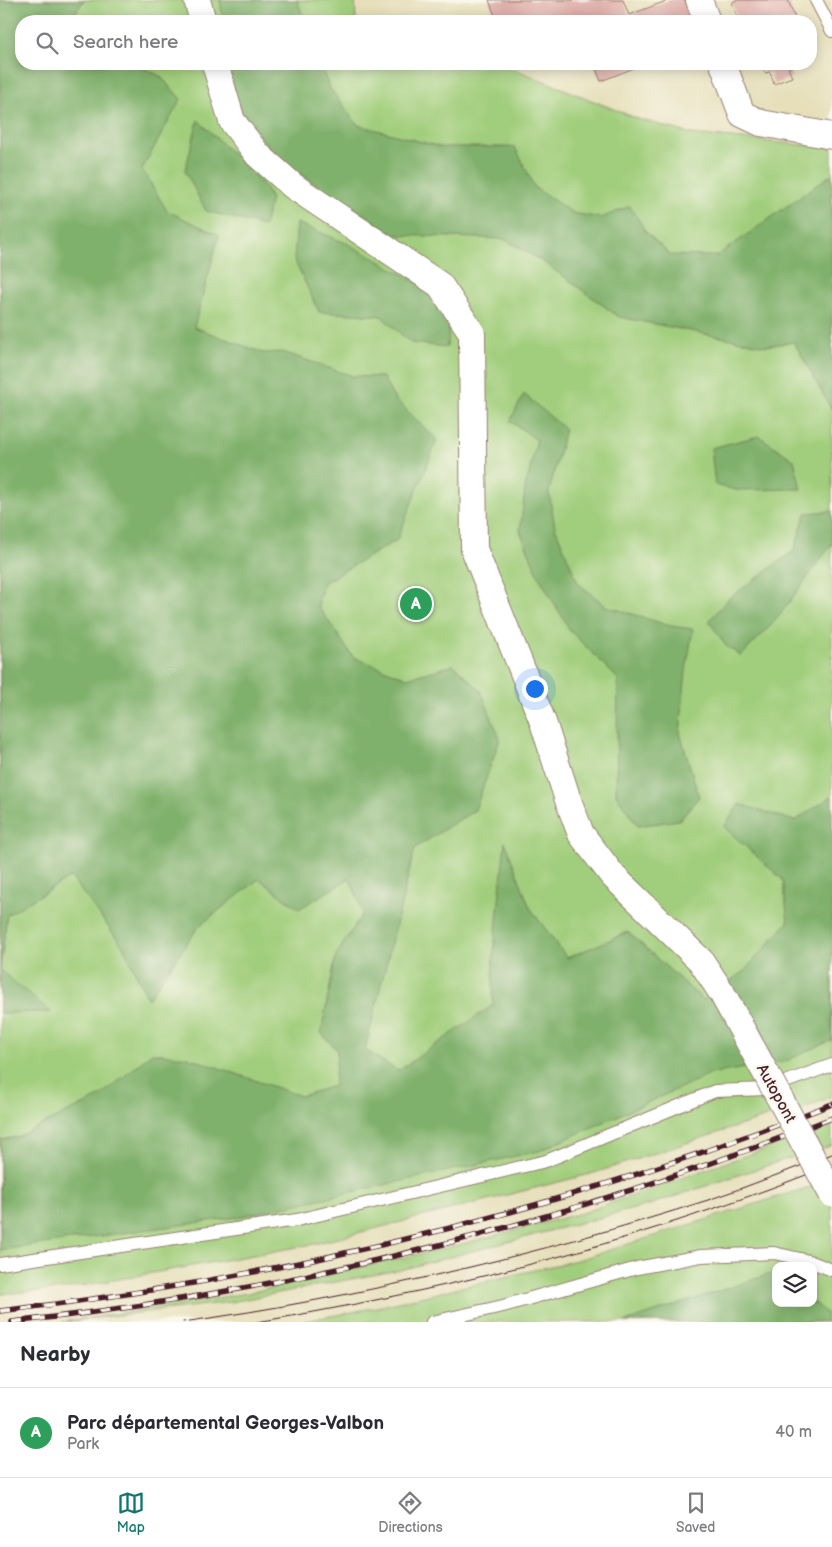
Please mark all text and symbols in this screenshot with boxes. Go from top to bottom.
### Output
search box [15,15,817,70]
icon: search [33,29,61,57]
text: Search here [73,31,178,54]
pin: A [400,585,432,623]
your location [522,676,548,702]
street label: Autopont [752,1061,800,1127]
map controls [772,1262,817,1307]
button: layers [772,1262,817,1307]
text: Nearby [20,1342,90,1367]
text: Parc départemental Georges-Valbon [67,1412,384,1435]
text: A [31,1423,41,1442]
text: 40 m [775,1423,812,1442]
text: Park [67,1435,99,1454]
tab: Map [117,1489,145,1536]
tab: Directions [378,1489,443,1536]
tab: Saved [676,1489,715,1536]

